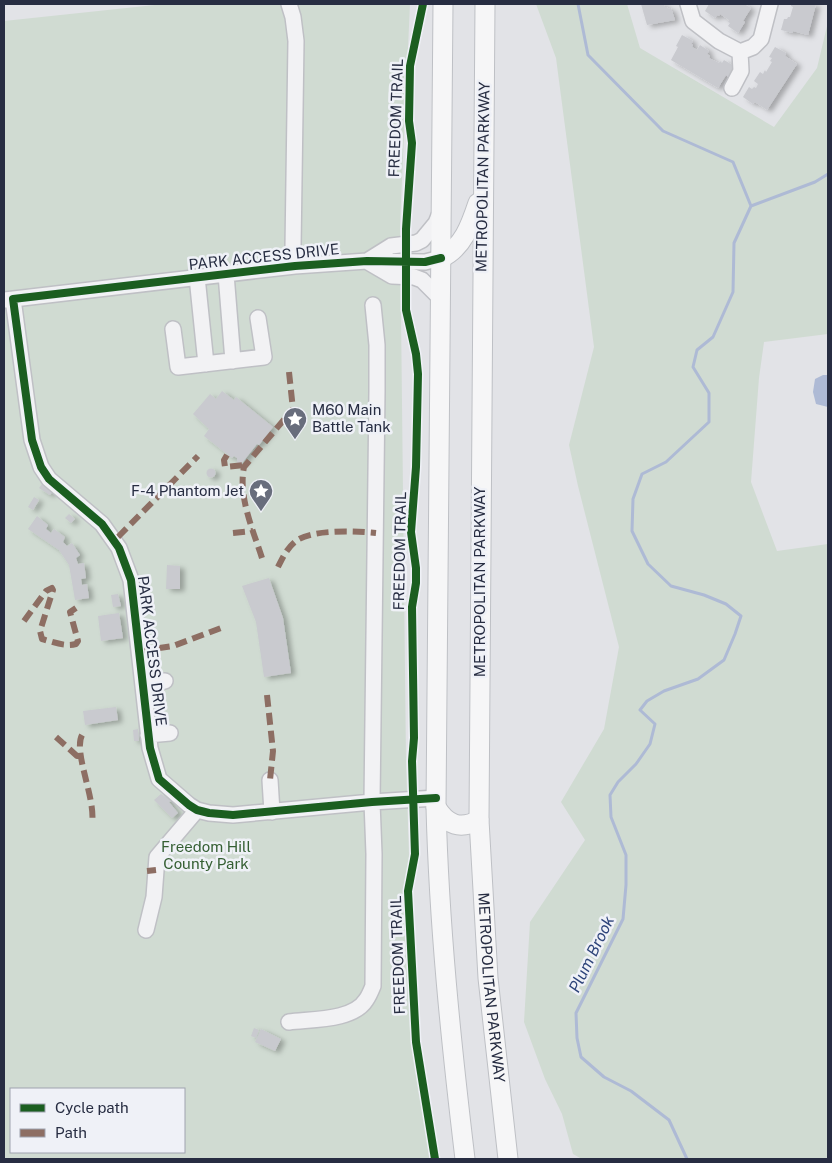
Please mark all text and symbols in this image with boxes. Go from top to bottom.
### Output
street label: FREEDOM TRAIL [385,58,406,178]
street label: METROPOLITAN PARKWAY [472,82,493,272]
street label: PARK ACCESS DRIVE [188,240,340,273]
place label: M60 Main Battle Tank [312,401,391,435]
place icon: M60 Main Battle Tank [282,406,308,440]
place icon: F-4 Phantom Jet [248,478,274,512]
place label: F-4 Phantom Jet [131,482,244,499]
street label: METROPOLITAN PARKWAY [471,487,488,677]
street label: FREEDOM TRAIL [390,491,409,611]
street label: PARK ACCESS DRIVE [135,575,170,727]
park label: Freedom Hill County Park [161,838,251,872]
street label: METROPOLITAN PARKWAY [475,892,508,1083]
street label: FREEDOM TRAIL [387,895,408,1015]
water label: Plum Brook [565,913,618,996]
legend [10,1088,185,1153]
text: Cycle path [55,1099,129,1116]
text: Path [55,1124,87,1141]

